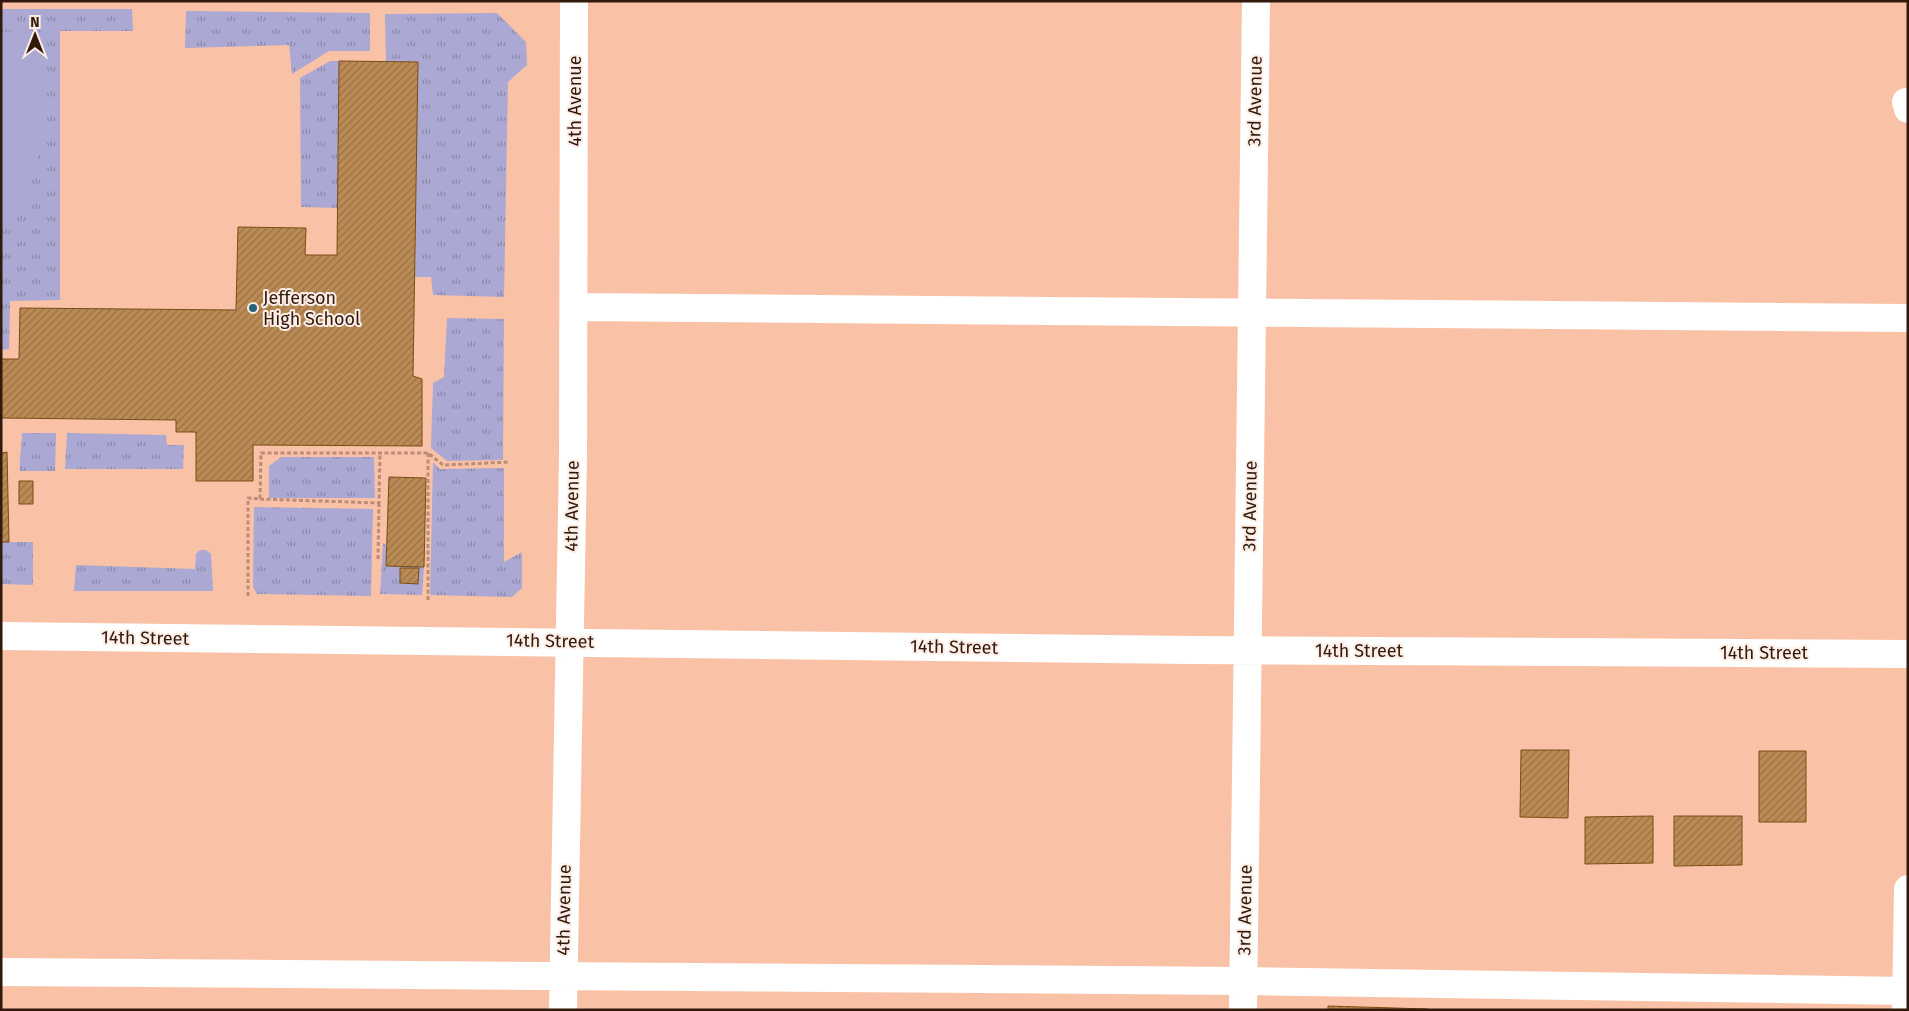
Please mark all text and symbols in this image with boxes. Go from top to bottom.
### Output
north arrow [10,10,60,60]
text: N [30,14,40,31]
street label: 4th Avenue [564,55,586,147]
street label: 3rd Avenue [1243,55,1267,147]
place label: Jefferson High School [263,287,360,330]
marker: Jefferson High School [247,302,259,314]
street label: 4th Avenue [560,460,584,552]
street label: 3rd Avenue [1238,460,1262,552]
street label: 14th Street [101,626,190,650]
street label: 14th Street [506,629,595,653]
street label: 14th Street [910,635,999,659]
street label: 14th Street [1315,640,1404,662]
street label: 14th Street [1720,642,1809,664]
street label: 4th Avenue [552,864,576,956]
street label: 3rd Avenue [1233,864,1257,956]

